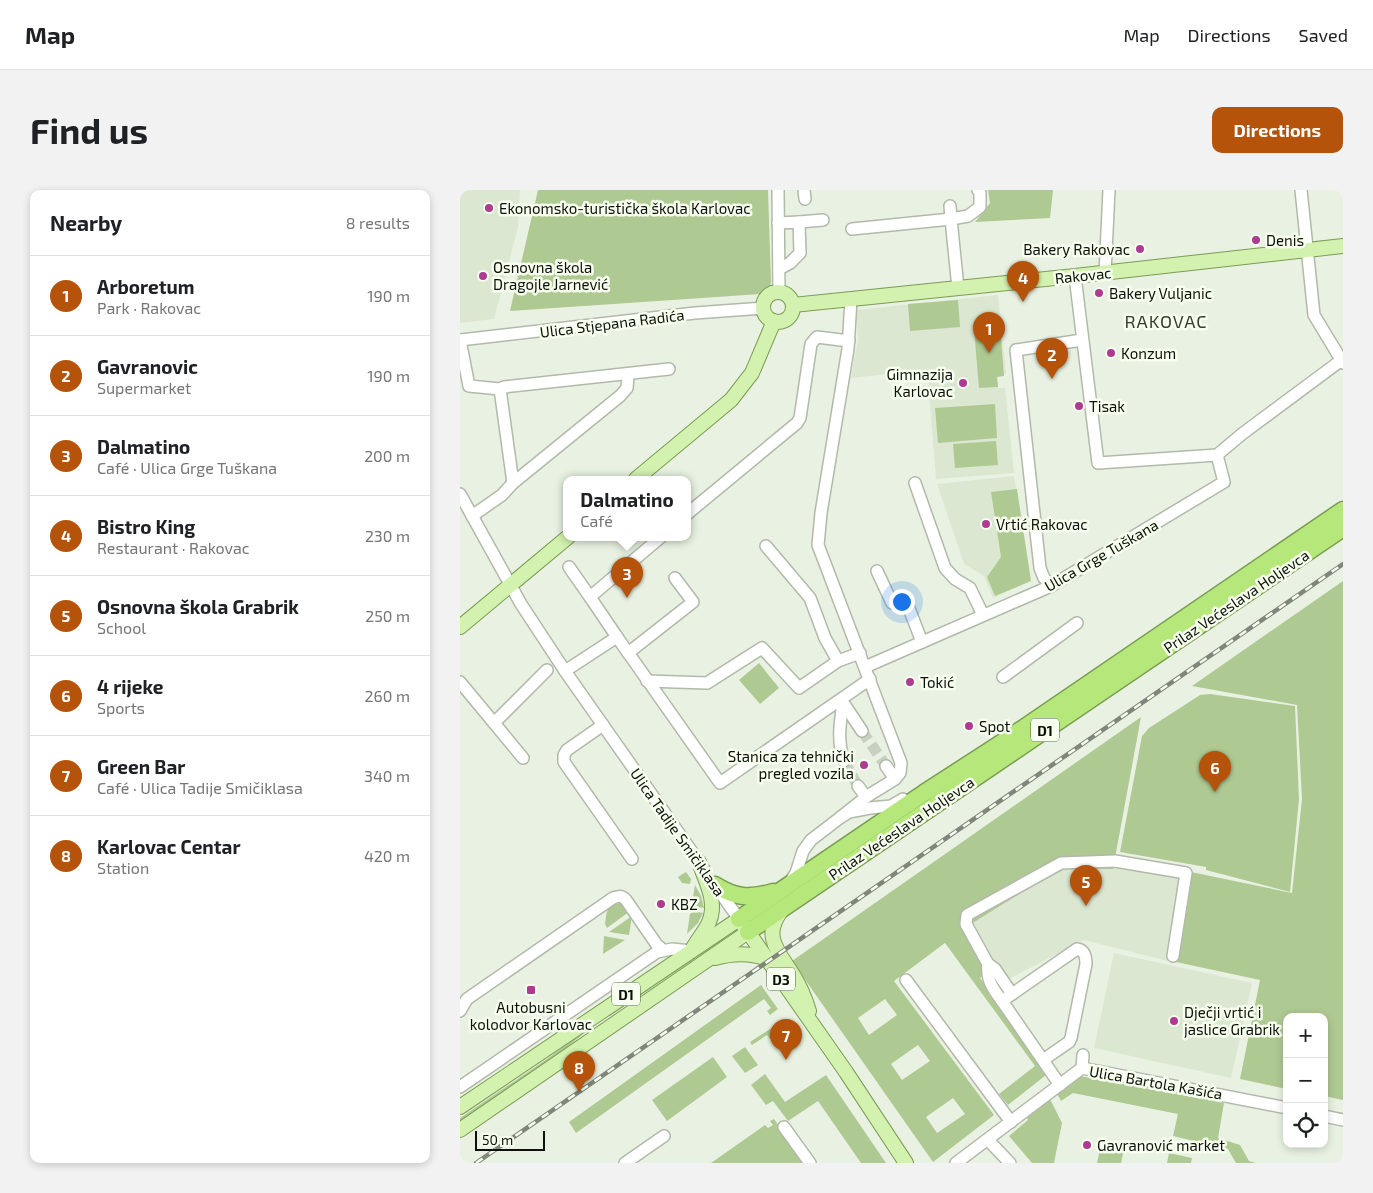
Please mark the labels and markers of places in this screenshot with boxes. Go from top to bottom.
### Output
place label: Ekonomsko-turistička škola Karlovac [499,199,751,217]
marker: Ekonomsko-turistička škola Karlovac [483,202,495,214]
place label: Denis [1266,231,1304,249]
marker: Denis [1250,234,1262,246]
place label: Bakery Rakovac [1023,240,1130,258]
marker: Bakery Rakovac [1134,243,1146,255]
place label: Osnovna škola Dragojle Jarnević [493,258,608,294]
pin: 4 [1007,261,1039,302]
marker: Osnovna škola Dragojle Jarnević [477,270,489,282]
place label: Bakery Vuljanic [1109,284,1212,303]
marker: Bakery Vuljanic [1093,287,1105,299]
pin: 1 [973,312,1005,353]
pin: 2 [1036,338,1068,379]
place label: Konzum [1121,344,1176,362]
marker: Konzum [1105,347,1117,359]
place label: Gimnazija Karlovac [886,365,953,400]
marker: Gimnazija Karlovac [957,377,969,389]
place label: Tisak [1089,397,1125,415]
marker: Tisak [1073,400,1085,412]
place label: Vrtić Rakovac [996,515,1088,533]
marker: Vrtić Rakovac [980,518,992,530]
pin: 3 [611,557,643,598]
place label: Tokić [920,673,954,691]
marker: Tokić [904,676,916,688]
place label: Spot [979,717,1011,735]
marker: Spot [963,720,975,732]
place label: Stanica za tehnički pregled vozila [728,747,854,782]
pin: 6 [1199,751,1231,792]
marker: Stanica za tehnički pregled vozila [858,759,870,771]
pin: 5 [1070,865,1102,906]
place label: KBZ [671,895,698,913]
marker: KBZ [655,898,667,910]
marker: Autobusni kolodvor Karlovac [525,984,537,996]
place label: Autobusni kolodvor Karlovac [470,998,592,1033]
place label: Dječji vrtić i jaslice Grabrik [1184,1003,1280,1039]
marker: Dječji vrtić i jaslice Grabrik [1168,1015,1180,1027]
pin: 7 [770,1019,802,1060]
pin: 8 [563,1051,595,1092]
place label: Gavranović market [1097,1136,1225,1154]
marker: Gavranović market [1081,1139,1093,1151]

